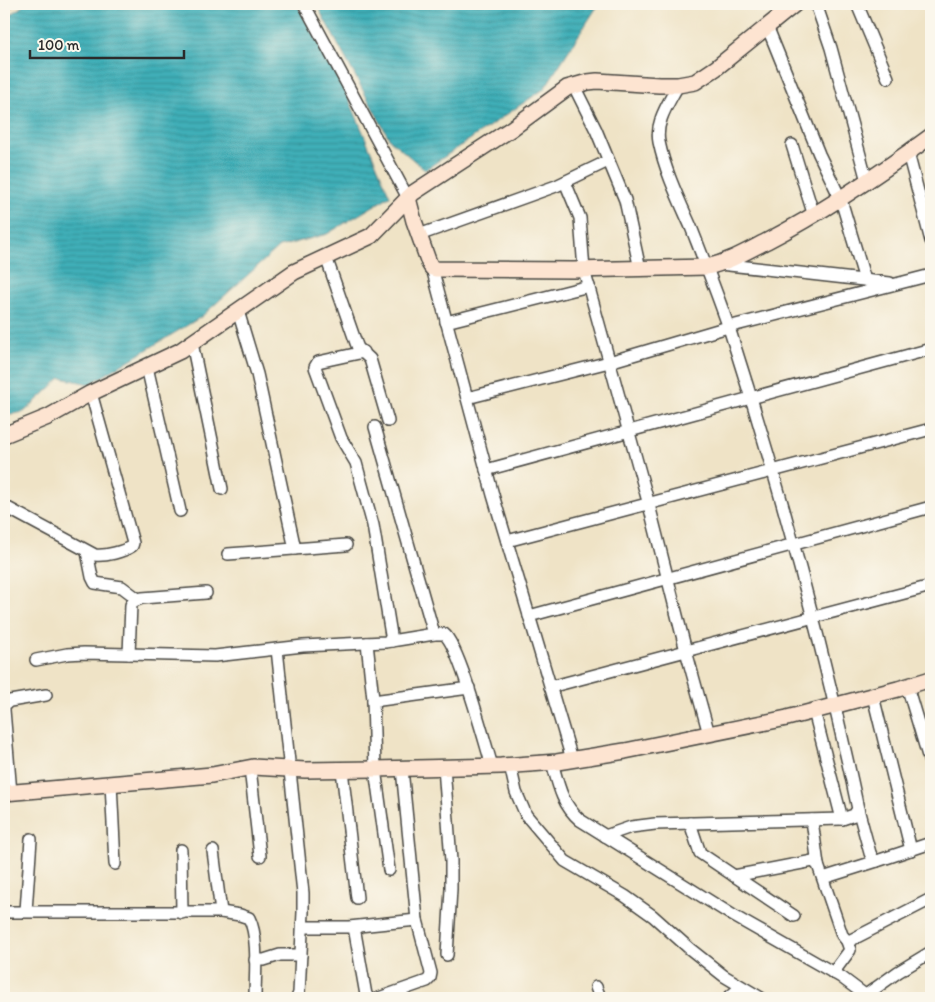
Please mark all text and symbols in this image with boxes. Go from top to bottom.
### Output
scale bar [30,28,184,60]
text: 100 m [38,36,80,54]

